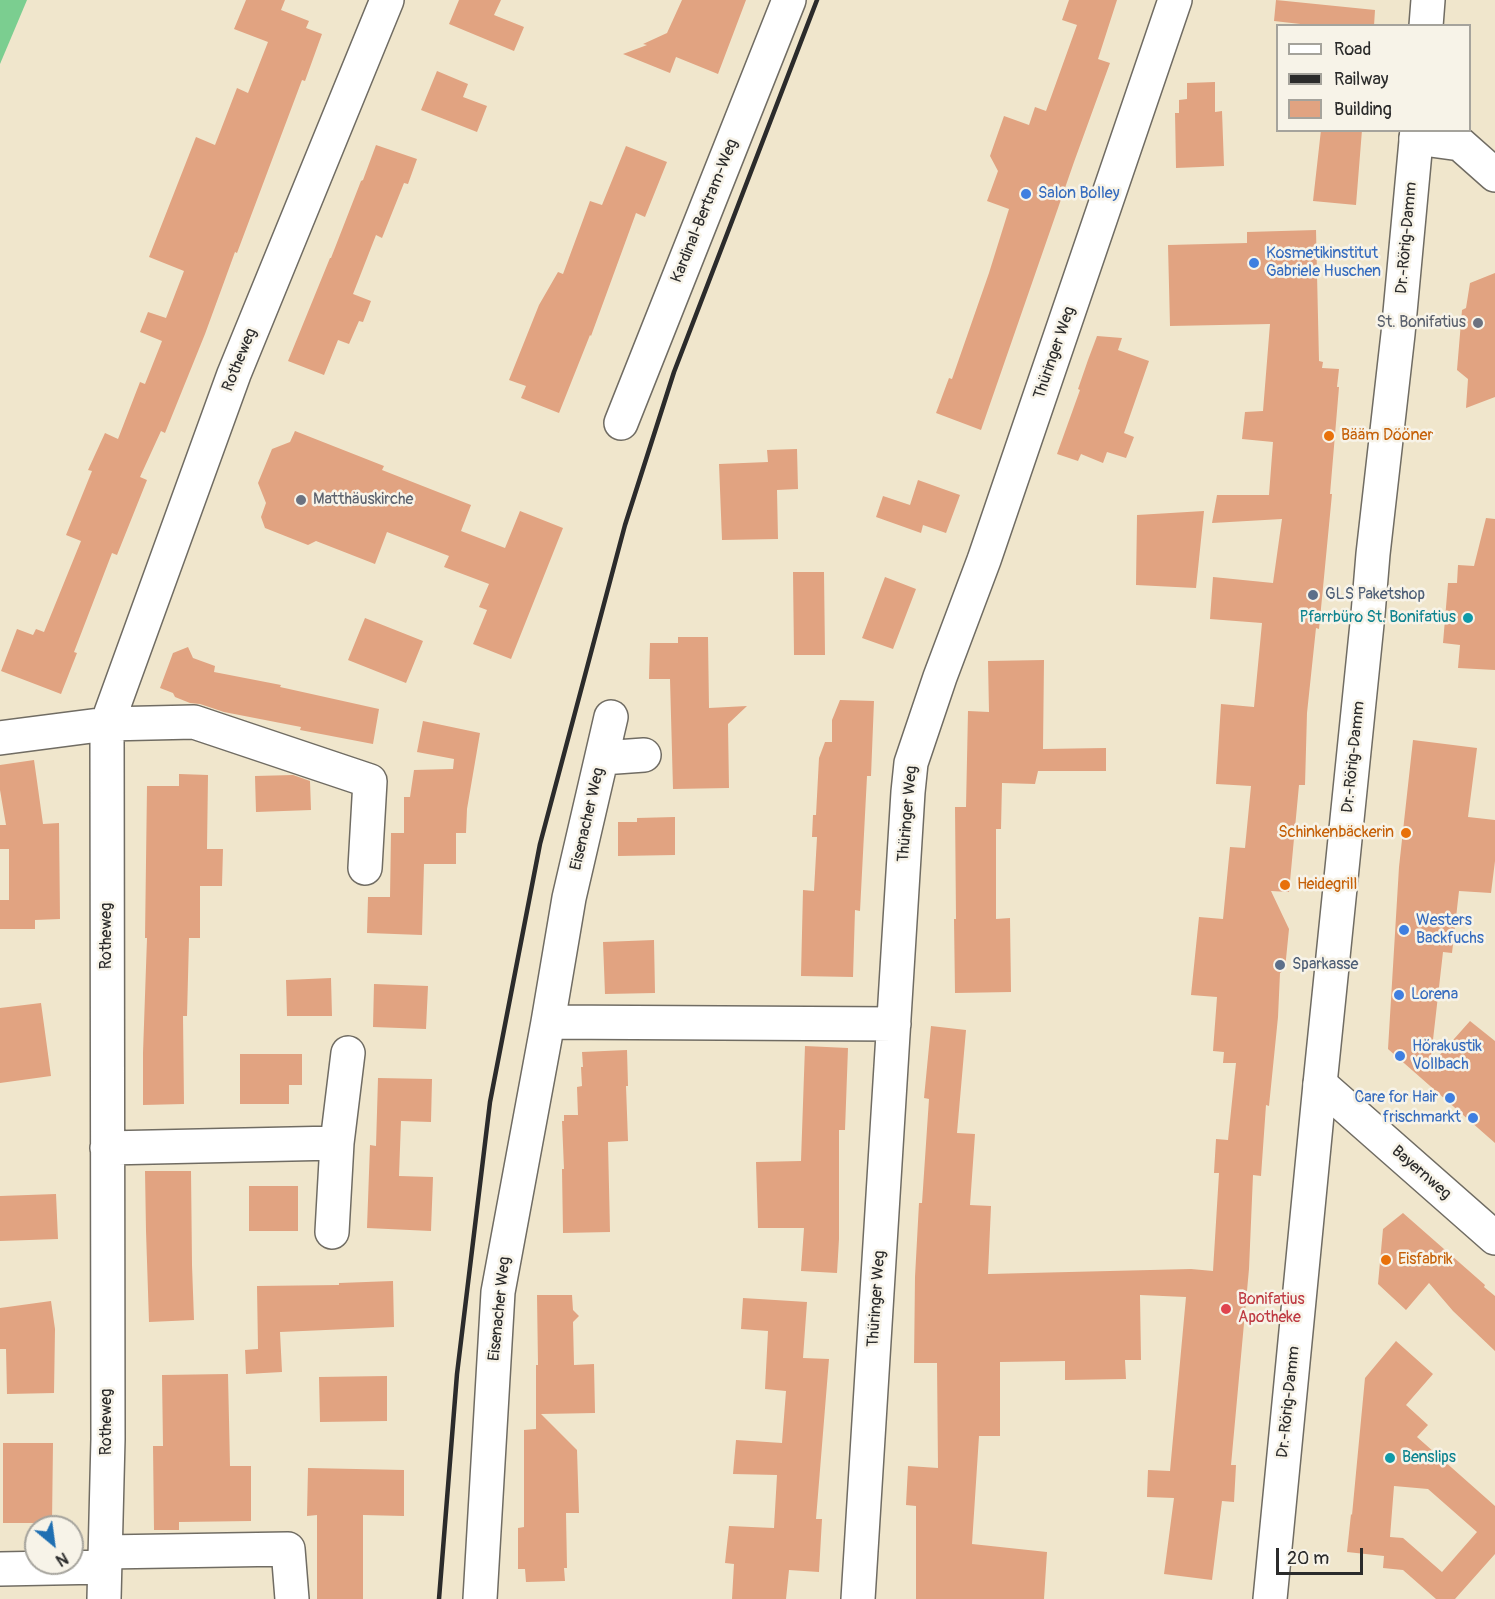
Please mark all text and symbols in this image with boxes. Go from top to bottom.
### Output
legend [1276,24,1471,132]
text: Road [1334,38,1371,61]
text: Railway [1334,68,1389,91]
text: Building [1334,98,1392,121]
street label: Kardinal-Bertram-Weg [667,136,743,286]
street label: Dr.-Rörig-Damm [1393,181,1421,295]
place label: Salon Bolley [1038,184,1120,204]
marker: Salon Bolley [1019,187,1033,201]
place label: Kosmetikinstitut Gabriele Huschen [1266,244,1381,282]
marker: Kosmetikinstitut Gabriele Huschen [1247,256,1261,270]
street label: Thüringer Weg [1030,304,1080,402]
place label: St. Bonifatius [1377,313,1466,333]
marker: St. Bonifatius [1471,316,1485,330]
street label: Rotheweg [219,326,261,394]
place label: Bääm Dööner [1341,426,1433,446]
marker: Bääm Dööner [1322,429,1336,443]
place label: Matthäuskirche [313,490,413,510]
marker: Matthäuskirche [294,493,308,507]
place label: GLS Paketshop [1325,585,1425,605]
marker: GLS Paketshop [1306,588,1320,602]
place label: Pfarrbüro St. Bonifatius [1299,608,1456,628]
marker: Pfarrbüro St. Bonifatius [1461,611,1475,625]
street label: Dr.-Rörig-Damm [1339,700,1369,814]
street label: Thüringer Weg [894,765,922,863]
street label: Eisenacher Weg [567,766,609,872]
place label: Schinkenbäckerin [1278,823,1394,843]
marker: Schinkenbäckerin [1399,826,1413,840]
place label: Heidegrill [1297,875,1357,895]
marker: Heidegrill [1278,878,1292,892]
street label: Rotheweg [97,903,117,969]
place label: Westers Backfuchs [1416,911,1484,949]
marker: Westers Backfuchs [1397,923,1411,937]
place label: Sparkasse [1292,955,1358,975]
marker: Sparkasse [1273,958,1287,972]
place label: Lorena [1411,985,1458,1005]
marker: Lorena [1392,988,1406,1002]
place label: Hörakustik Vollbach [1412,1037,1482,1075]
marker: Hörakustik Vollbach [1393,1049,1407,1063]
place label: Care for Hair [1354,1088,1438,1108]
marker: Care for Hair [1443,1091,1457,1105]
place label: frischmarkt [1383,1108,1461,1128]
marker: frischmarkt [1466,1111,1480,1125]
street label: Bayernweg [1387,1142,1455,1204]
street label: Thüringer Weg [864,1250,890,1348]
place label: Eisfabrik [1398,1250,1453,1270]
marker: Eisfabrik [1379,1253,1393,1267]
street label: Eisenacher Weg [485,1256,515,1362]
place label: Bonifatius Apotheke [1238,1290,1305,1328]
marker: Bonifatius Apotheke [1219,1302,1233,1316]
street label: Dr.-Rörig-Damm [1274,1345,1304,1459]
street label: Rotheweg [97,1389,117,1455]
place label: Benslips [1402,1448,1456,1468]
marker: Benslips [1383,1451,1397,1465]
north arrow [24,1515,84,1575]
scale bar [1279,1536,1366,1574]
text: 20 m [1287,1547,1329,1570]
text: N [52,1548,71,1570]

